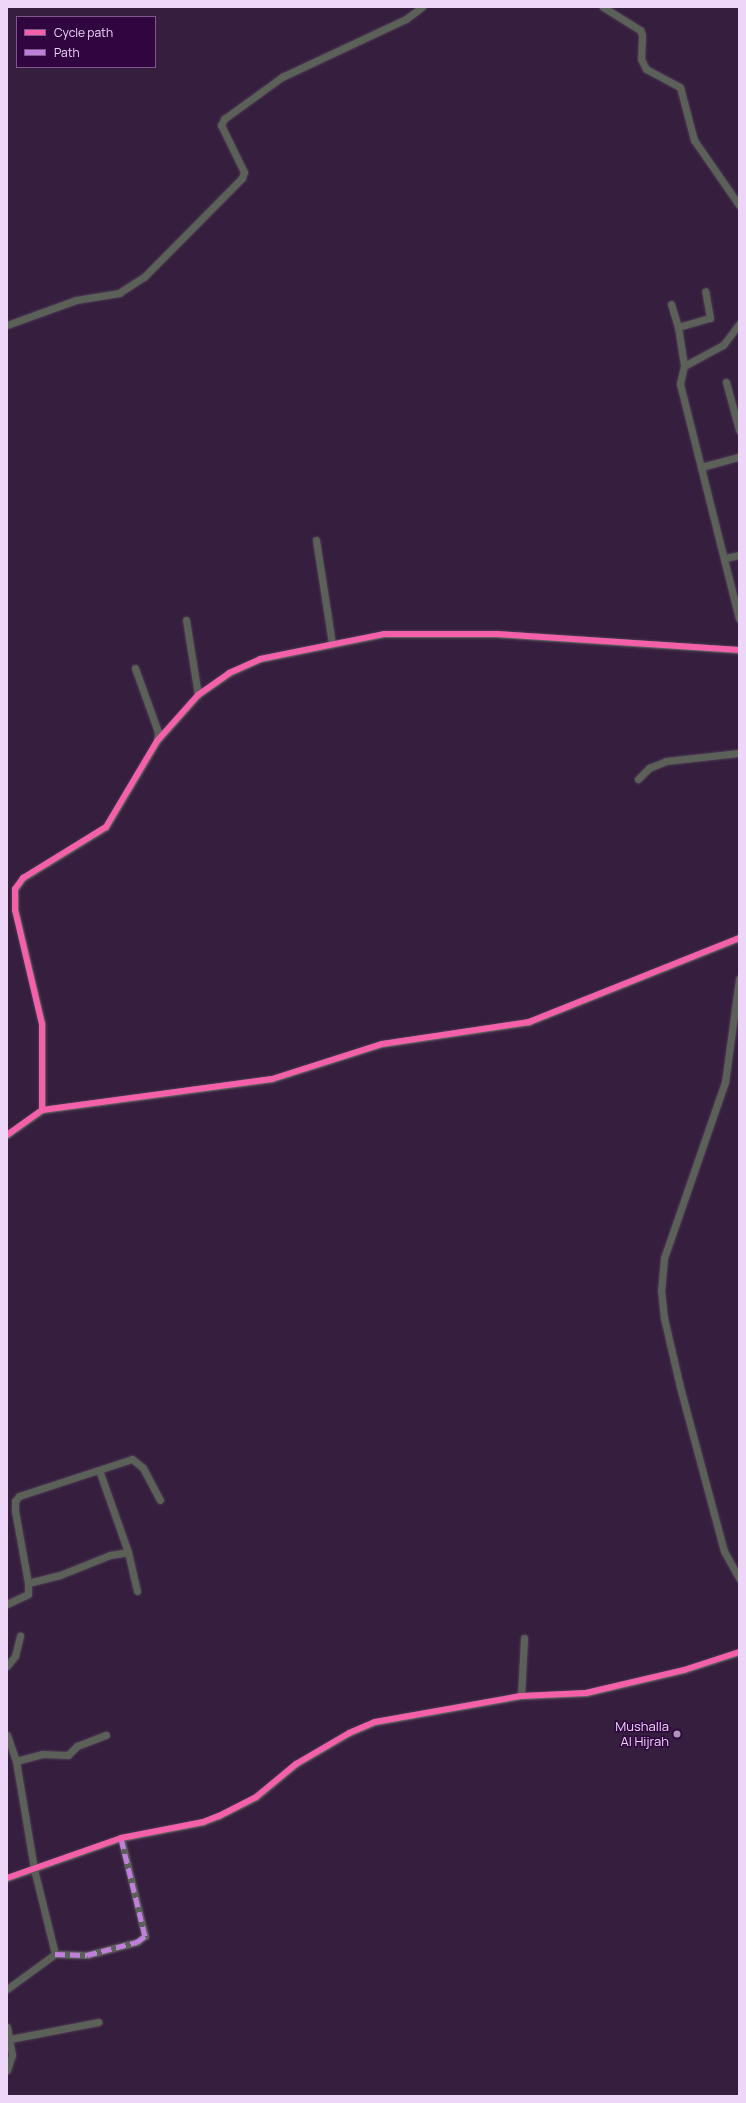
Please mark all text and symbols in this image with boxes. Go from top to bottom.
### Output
legend [16,16,156,68]
text: Cycle path [54,24,113,41]
text: Path [54,44,80,61]
place label: Mushalla Al Hijrah [615,1719,669,1750]
marker: Mushalla Al Hijrah [672,1729,682,1739]

